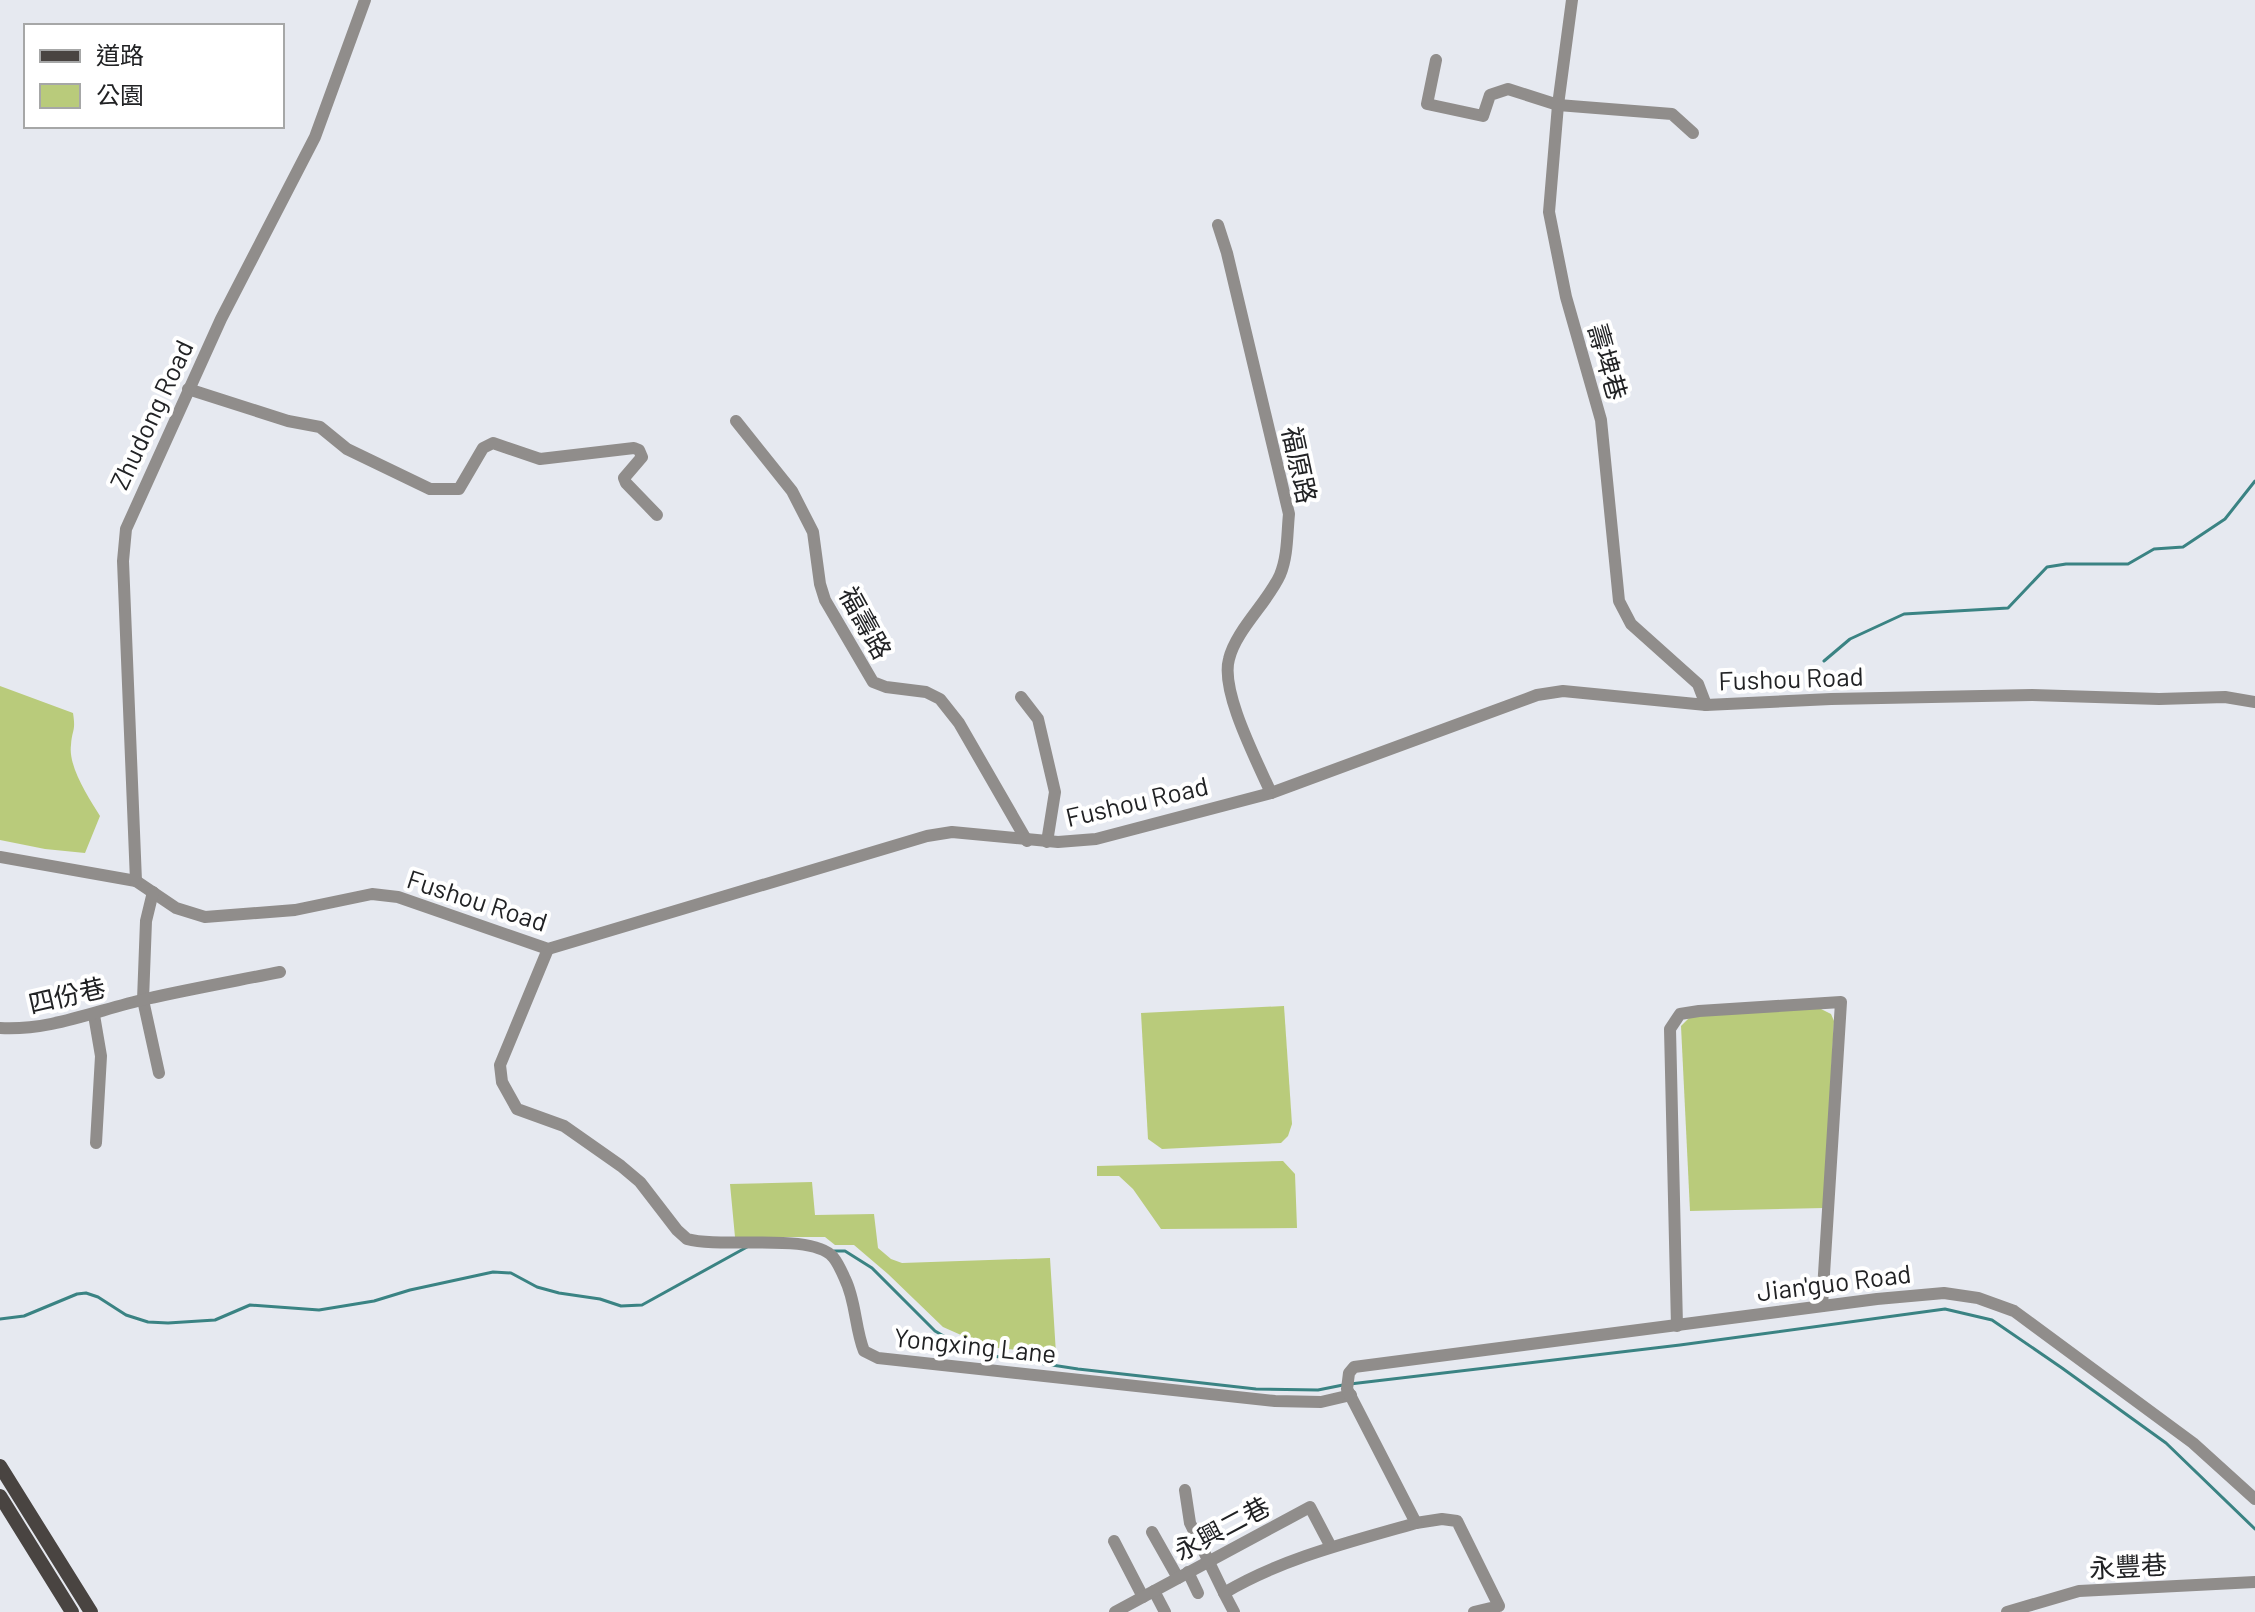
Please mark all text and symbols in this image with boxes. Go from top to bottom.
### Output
legend [24,24,284,128]
text: 道路 [96,40,144,69]
text: 公園 [96,80,144,109]
street label: 壽埤巷 [1583,320,1634,403]
street label: Zhudong Road [103,335,199,494]
street label: 福原路 [1277,423,1324,506]
street label: 福壽路 [834,581,899,664]
street label: Fushou Road [1718,659,1864,696]
street label: Fushou Road [1062,769,1211,832]
street label: Fushou Road [404,862,551,937]
street label: 四份巷 [25,971,108,1018]
street label: Jian'guo Road [1755,1257,1913,1306]
street label: Yongxing Lane [892,1321,1058,1368]
street label: 永興二巷 [1168,1490,1274,1566]
street label: 永豐巷 [2088,1548,2168,1583]

